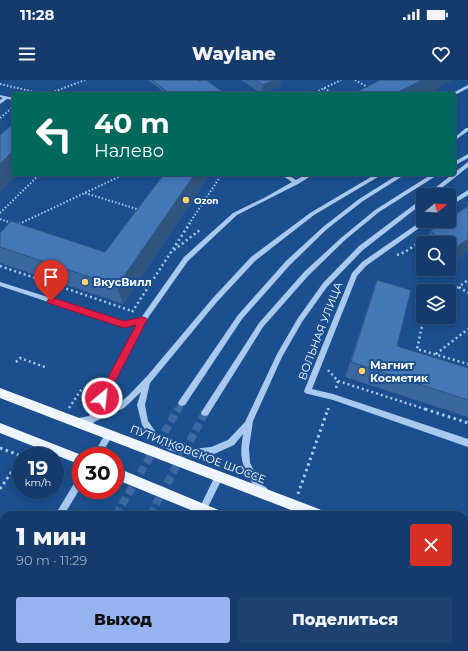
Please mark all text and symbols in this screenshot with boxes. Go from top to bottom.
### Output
text: 11:28 [20,5,54,24]
icon: menu [16,43,38,65]
text: Waylane [192,43,276,65]
icon: heart [430,43,452,65]
text: 40 m [94,106,170,140]
icon: left [28,108,80,160]
text: Налево [94,140,164,162]
north arrow [416,188,456,228]
map controls [416,188,456,324]
marker: Ozon [181,195,191,205]
place label: Ozon [194,195,219,206]
button: search [416,236,456,276]
pin [34,260,68,301]
icon: arrive [40,266,62,288]
place label: ВкусВилл [93,275,152,289]
marker: ВкусВилл [80,277,90,287]
street label: ВОЛЬНАЯ УЛИЦА [295,279,345,382]
button: layers [416,284,456,324]
place label: Магнит Косметик [370,358,429,385]
marker: Магнит Косметик [357,366,367,376]
position arrow [81,377,123,419]
street label: ПУТИЛКОВСКОЕ ШОССЕ [128,422,268,486]
speed limit sign: 30 [72,447,124,499]
text: 19 [28,456,48,480]
text: km/h [25,476,51,489]
text: 1 мин [16,522,87,551]
button: close [410,524,452,566]
text: 90 m · 11:29 [16,552,87,568]
button: Выход [16,597,230,643]
button: Поделиться [238,597,452,643]

